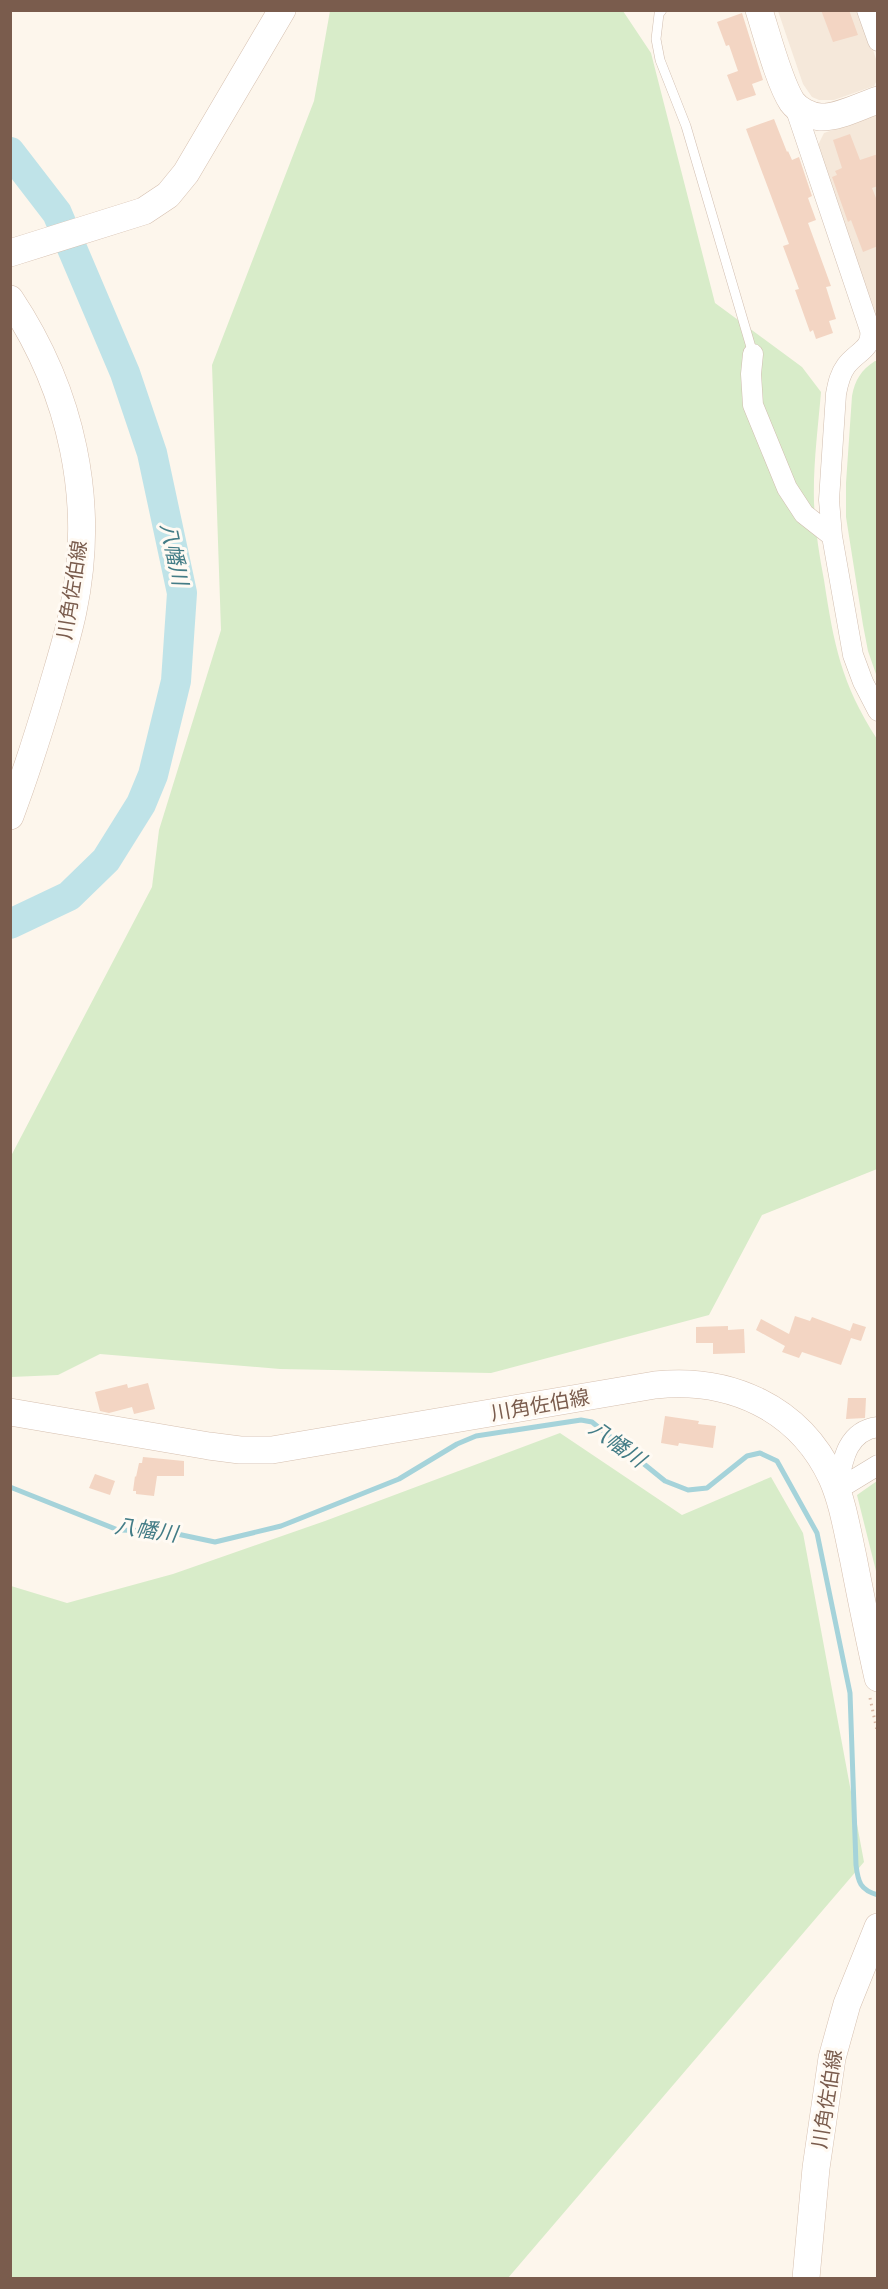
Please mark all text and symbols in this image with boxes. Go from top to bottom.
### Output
water label: 八幡川 [155,520,194,589]
street label: 川角佐伯線 [52,539,92,641]
street label: 川角佐伯線 [489,1384,591,1426]
water label: 八幡川 [584,1415,652,1474]
water label: 八幡川 [113,1513,181,1548]
street label: 川角佐伯線 [807,2048,847,2150]

